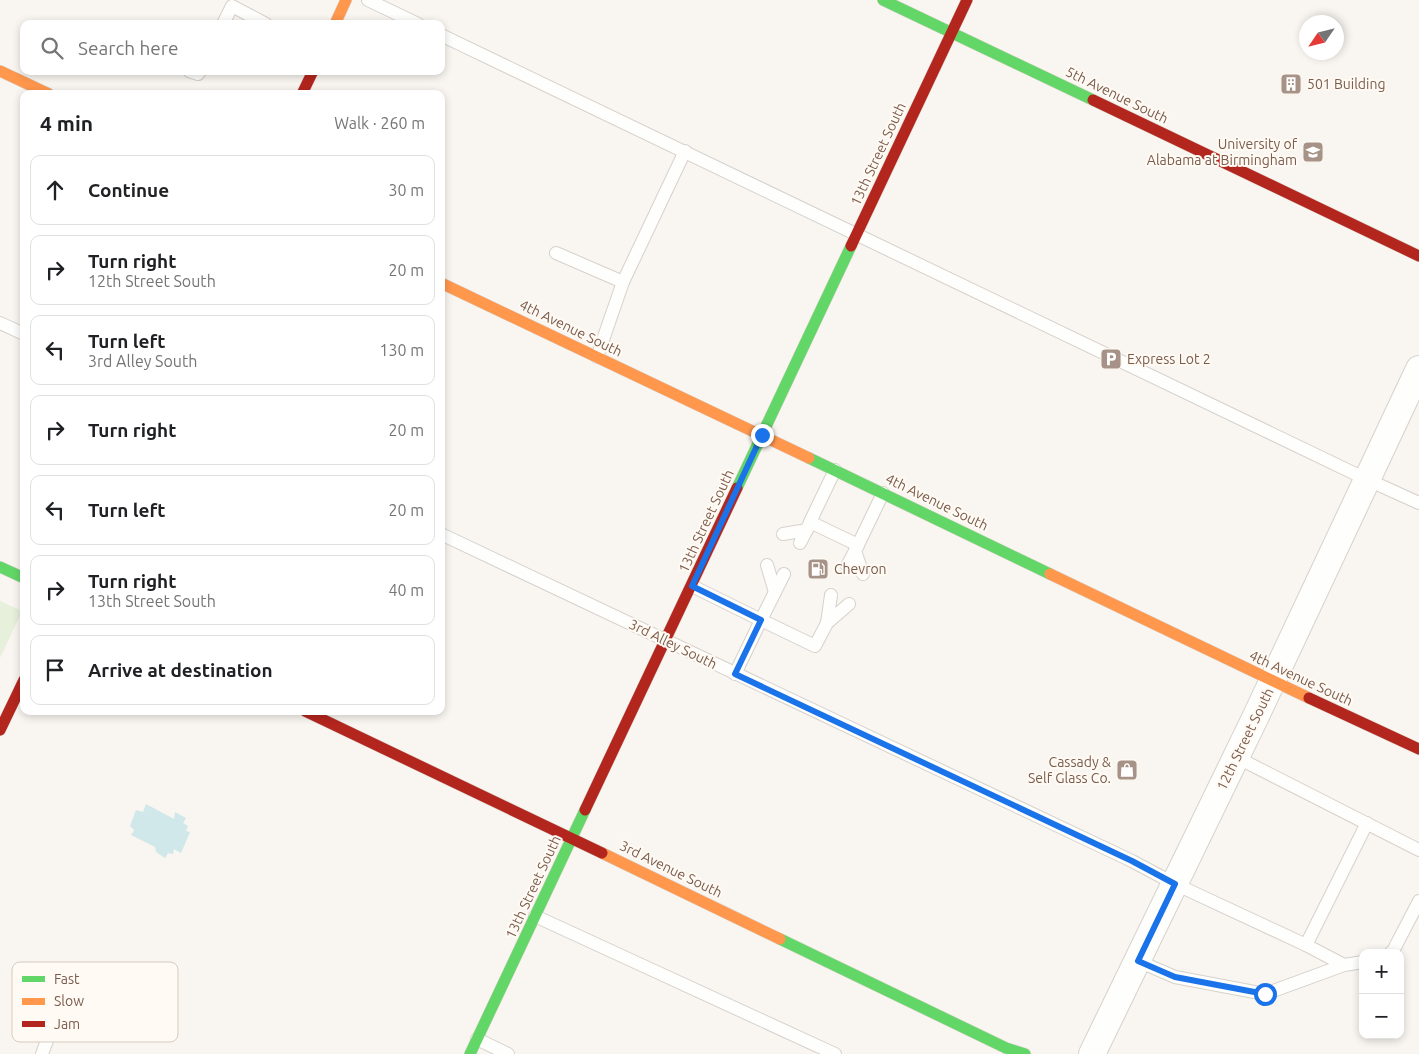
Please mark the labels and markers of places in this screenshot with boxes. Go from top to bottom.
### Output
building icon: 501 Building [1279,72,1303,96]
place label: 501 Building [1307,76,1385,92]
place label: University of Alabama at Birmingham [1147,136,1298,168]
school or university icon: University of Alabama at Birmingham [1301,140,1325,164]
parking icon: Express Lot 2 [1099,347,1123,371]
place label: Express Lot 2 [1127,351,1211,367]
fuel station icon: Chevron [806,557,830,581]
place label: Chevron [834,561,887,577]
place label: Cassady & Self Glass Co. [1028,754,1112,786]
shop icon: Cassady & Self Glass Co. [1115,758,1139,782]

